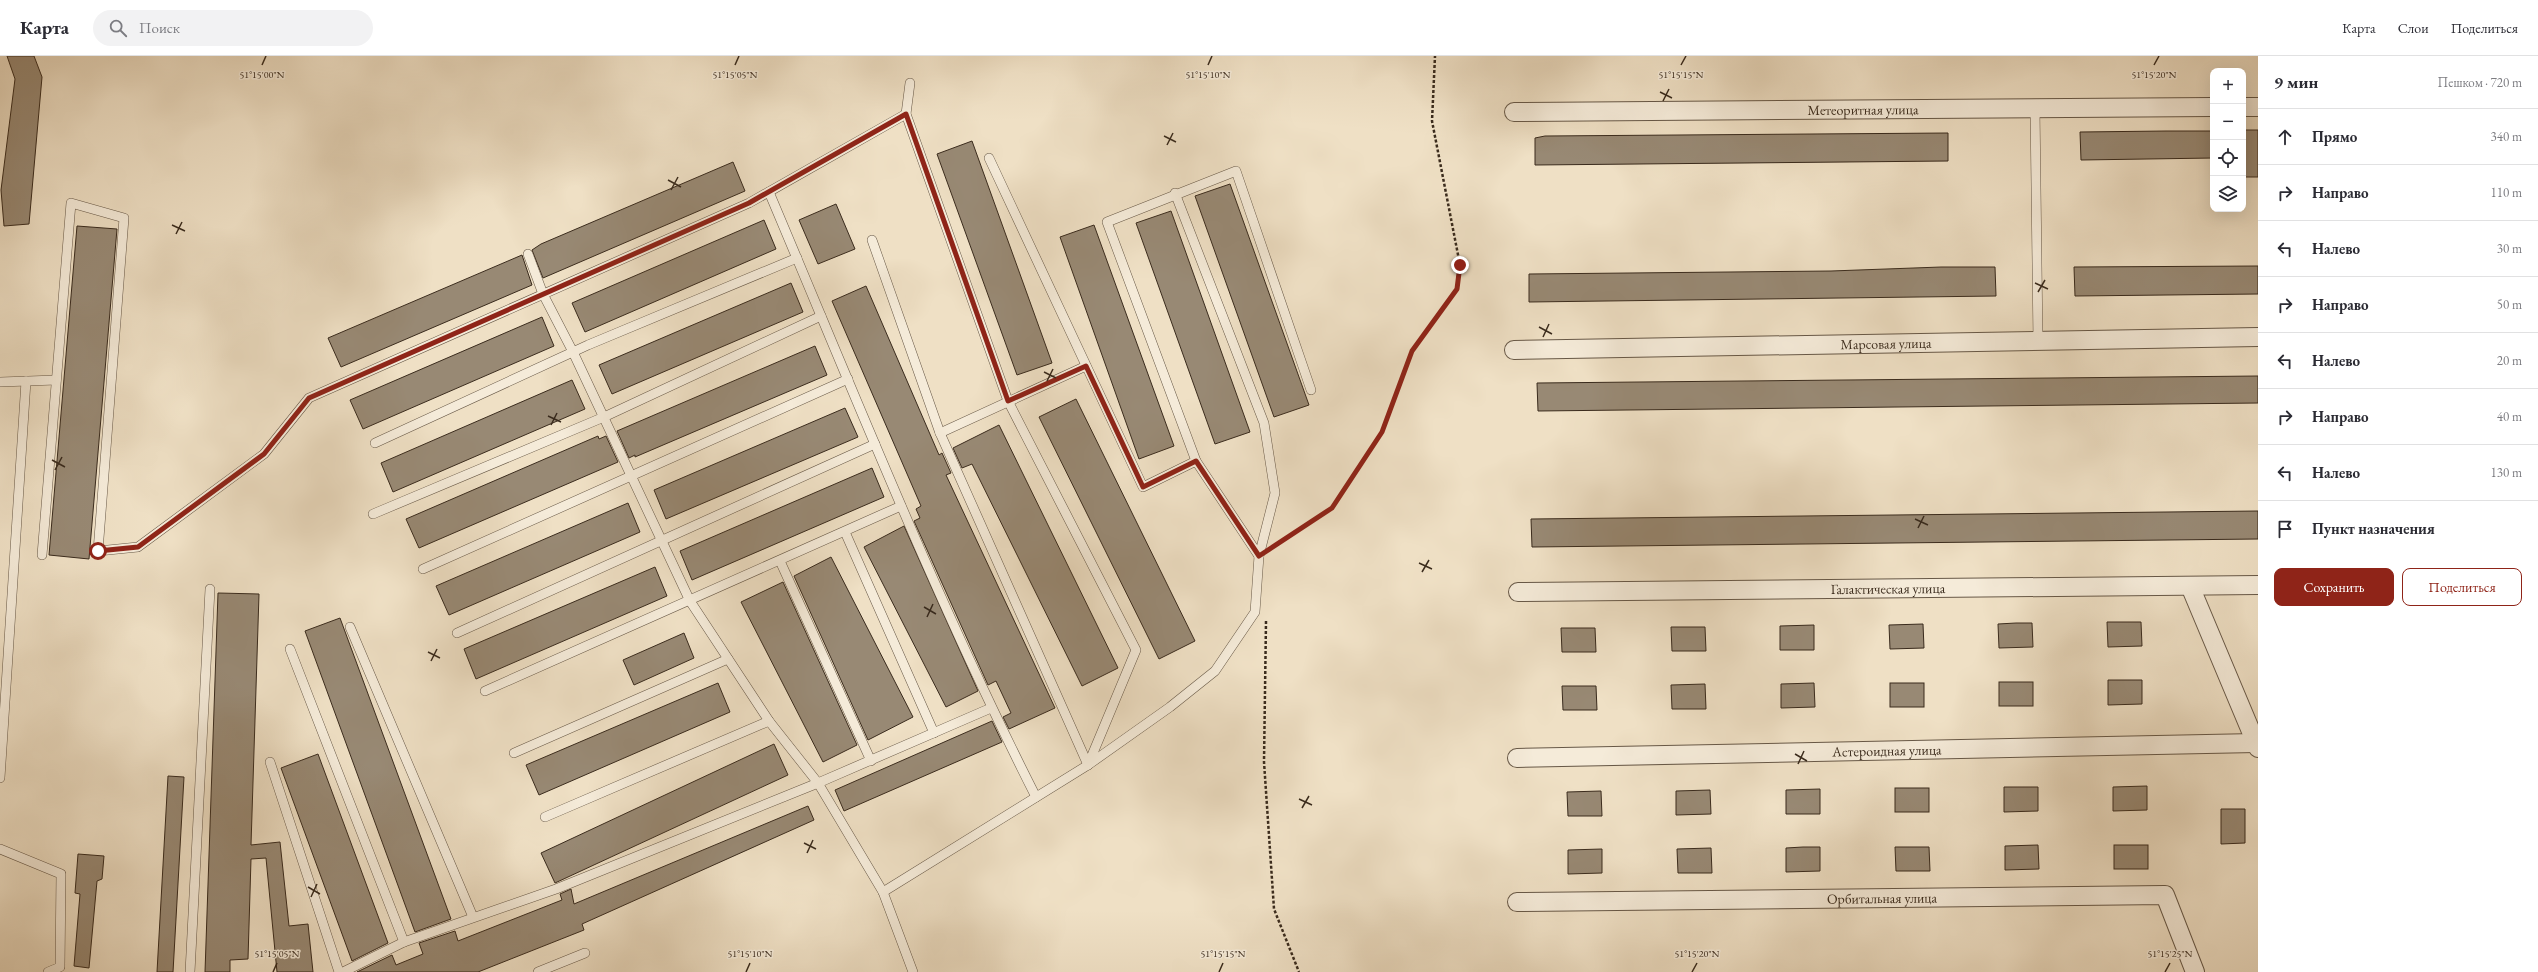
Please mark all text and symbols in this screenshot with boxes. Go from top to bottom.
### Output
search box [93,10,373,46]
text: Карта [20,15,69,40]
icon: search [107,17,129,39]
text: Поиск [139,18,180,37]
text: Карта [2342,19,2376,37]
text: Слои [2398,19,2429,37]
text: Поделиться [2451,19,2518,37]
text: 51°15'00"N [240,68,285,81]
text: 51°15'05"N [713,68,758,81]
text: 51°15'10"N [1186,68,1231,81]
text: 51°15'15"N [1659,68,1704,81]
text: 51°15'20"N [2132,68,2177,81]
map controls [2210,68,2246,212]
button: + [2210,68,2246,104]
text: 9 мин [2274,71,2318,93]
text: Пешком · 720 m [2438,74,2522,91]
street label: Метеоритная улица [1807,100,1919,119]
button: − [2210,104,2246,140]
icon: ahead [2274,126,2296,148]
text: Прямо [2312,127,2357,146]
text: 340 m [2491,128,2522,145]
button: locate [2210,140,2246,176]
button: layers [2210,176,2246,212]
icon: right [2274,182,2296,204]
text: Направо [2312,183,2369,202]
text: 110 m [2491,184,2522,201]
icon: left [2274,238,2296,260]
text: Налево [2312,239,2360,258]
text: 30 m [2497,240,2522,257]
route end [1451,256,1469,274]
icon: right [2274,294,2296,316]
text: Направо [2312,295,2369,314]
text: 50 m [2497,296,2522,313]
street label: Марсовая улица [1840,334,1932,353]
icon: left [2274,350,2296,372]
text: Налево [2312,351,2360,370]
text: 20 m [2497,352,2522,369]
icon: right [2274,406,2296,428]
text: Направо [2312,407,2369,426]
text: 40 m [2497,408,2522,425]
icon: left [2274,462,2296,484]
text: Налево [2312,463,2360,482]
text: 130 m [2491,464,2522,481]
icon: arrive [2274,518,2296,540]
text: Пункт назначения [2312,519,2435,538]
route start [89,542,107,560]
button: Сохранить [2274,568,2394,606]
button: Поделиться [2402,568,2522,606]
street label: Галактическая улица [1831,579,1946,598]
street label: Астероидная улица [1831,740,1942,761]
street label: Орбитальная улица [1827,888,1938,908]
text: 51°15'05"N [255,947,300,960]
text: 51°15'10"N [728,947,773,960]
text: 51°15'15"N [1201,947,1246,960]
text: 51°15'20"N [1675,947,1720,960]
text: 51°15'25"N [2148,947,2193,960]

